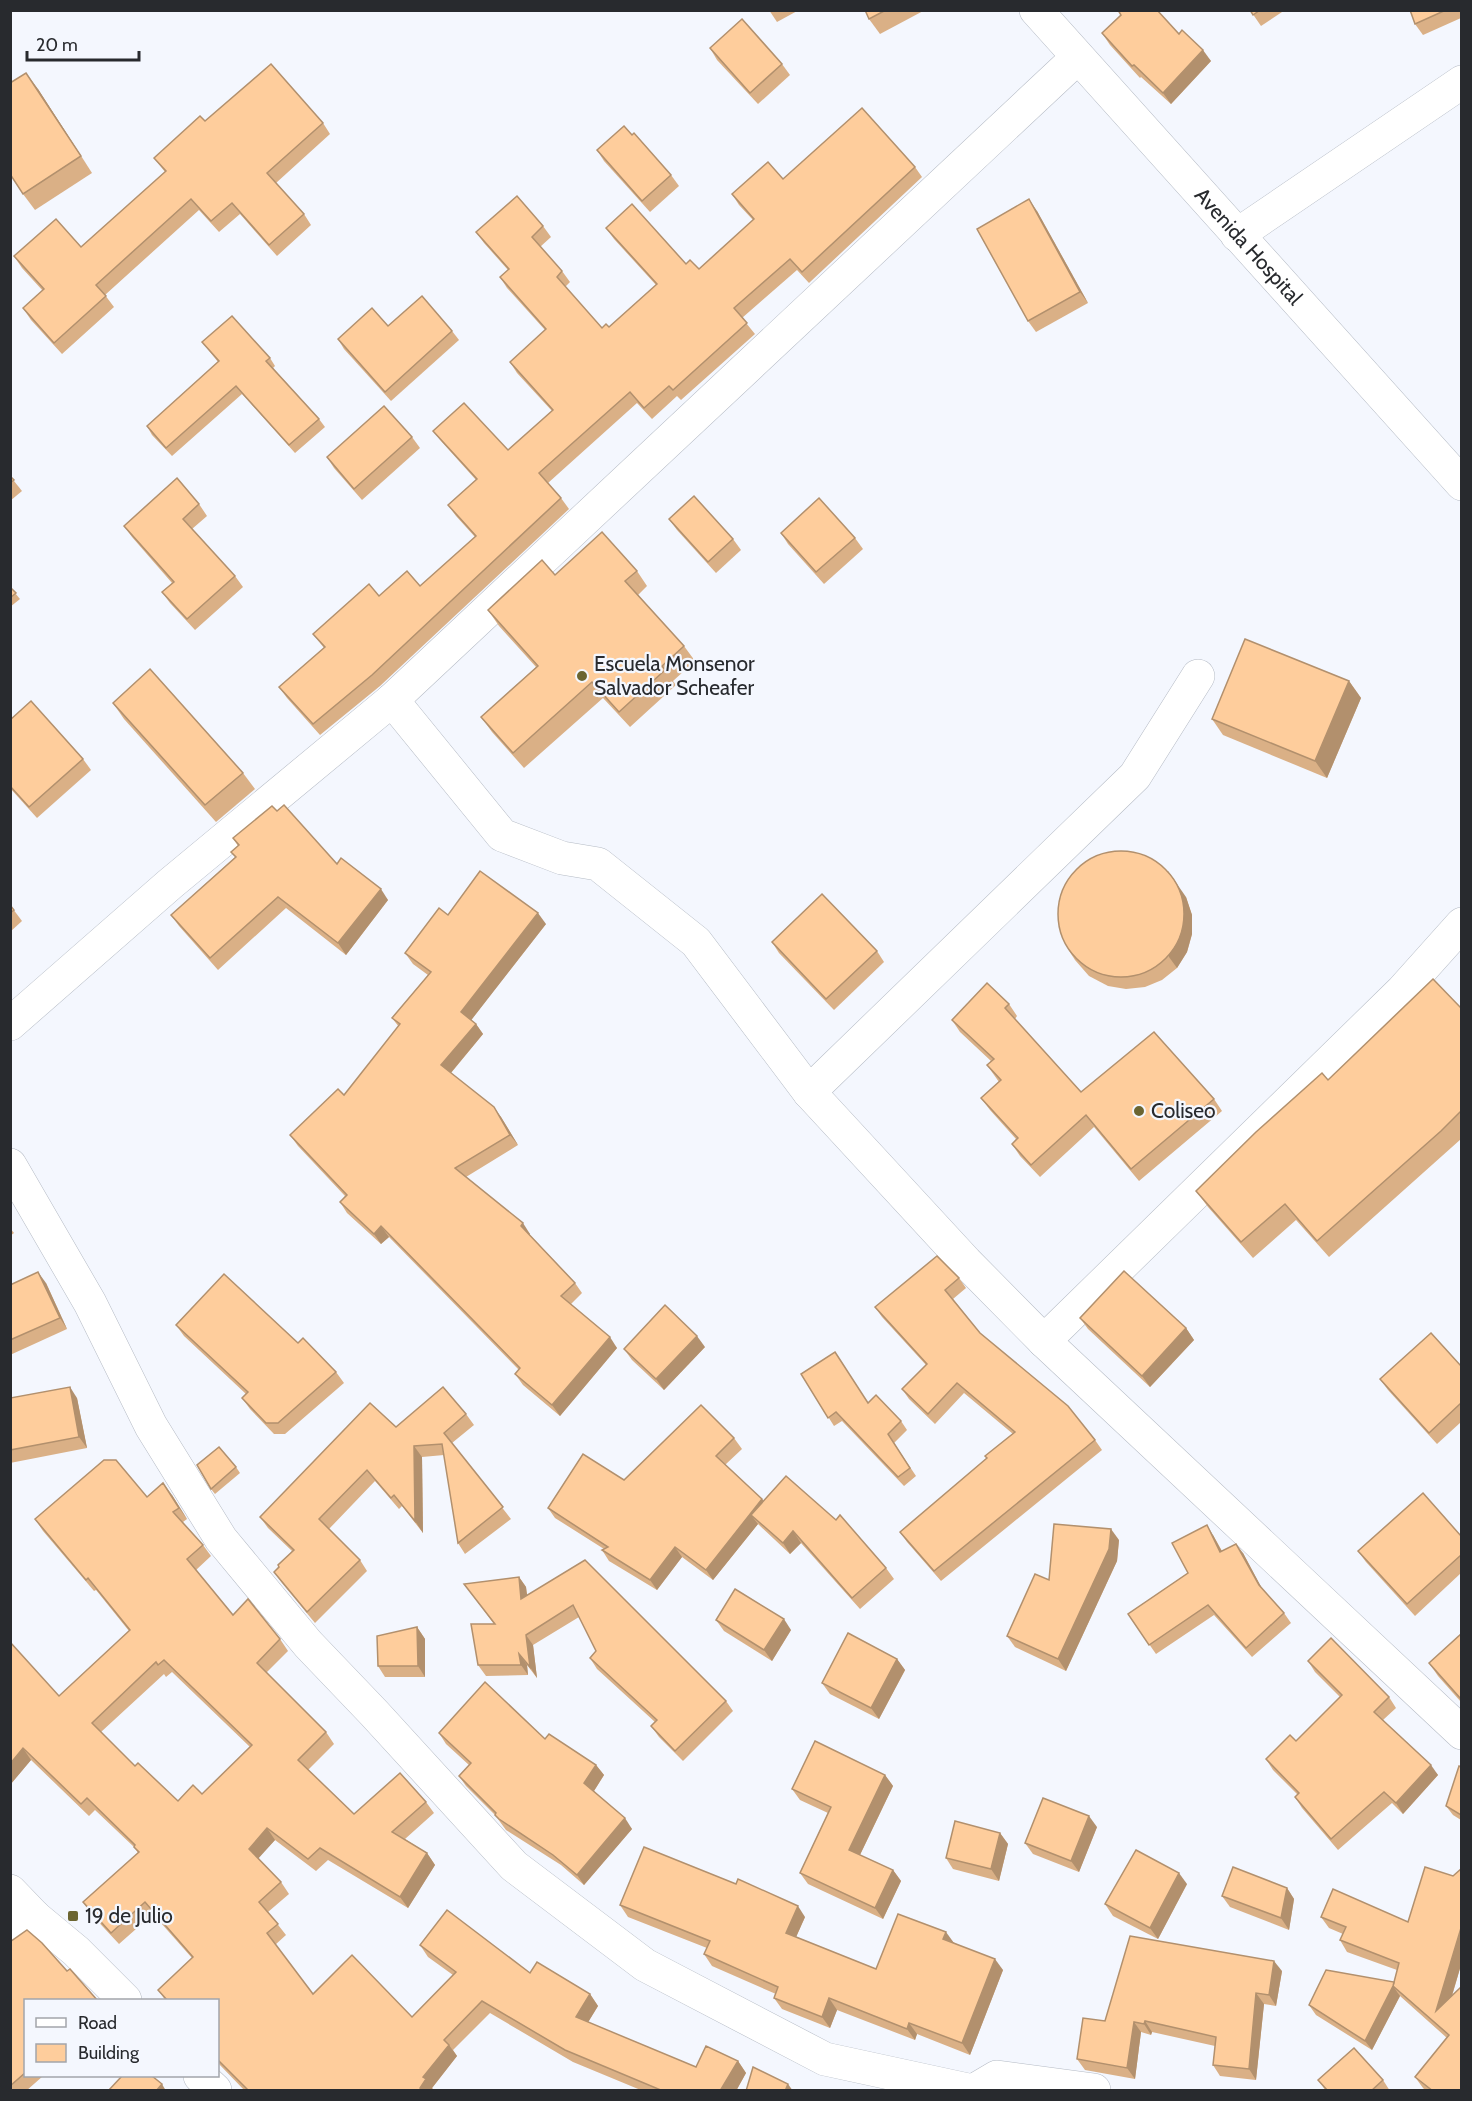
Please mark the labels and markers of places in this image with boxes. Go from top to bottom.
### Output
place label: Escuela Monsenor Salvador Scheafer [594,651,755,700]
marker: Escuela Monsenor Salvador Scheafer [575,669,589,683]
place label: Coliseo [1151,1098,1216,1123]
marker: Coliseo [1132,1104,1146,1118]
place label: 19 de Julio [85,1903,173,1928]
marker: 19 de Julio [66,1909,80,1923]

